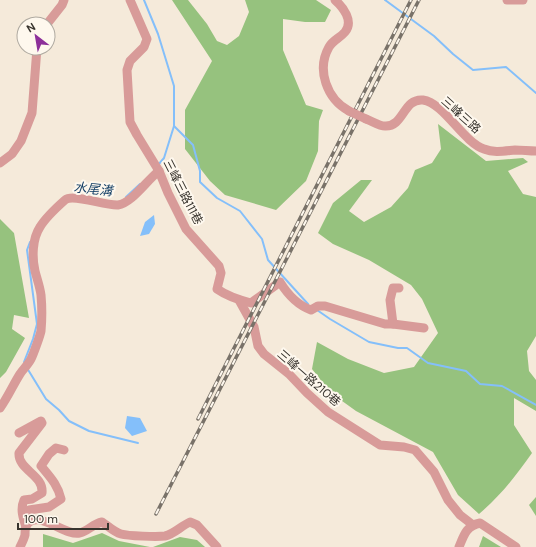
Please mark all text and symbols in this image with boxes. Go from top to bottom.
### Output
north arrow [16,16,56,56]
text: N [24,19,38,35]
street label: 三峰三路 [438,93,484,137]
street label: 三峰三路111巷 [160,157,206,227]
water label: 水尾溝 [73,179,115,200]
street label: 三峰一路210巷 [274,346,344,410]
scale bar [18,505,108,531]
text: 100 m [24,511,58,527]

